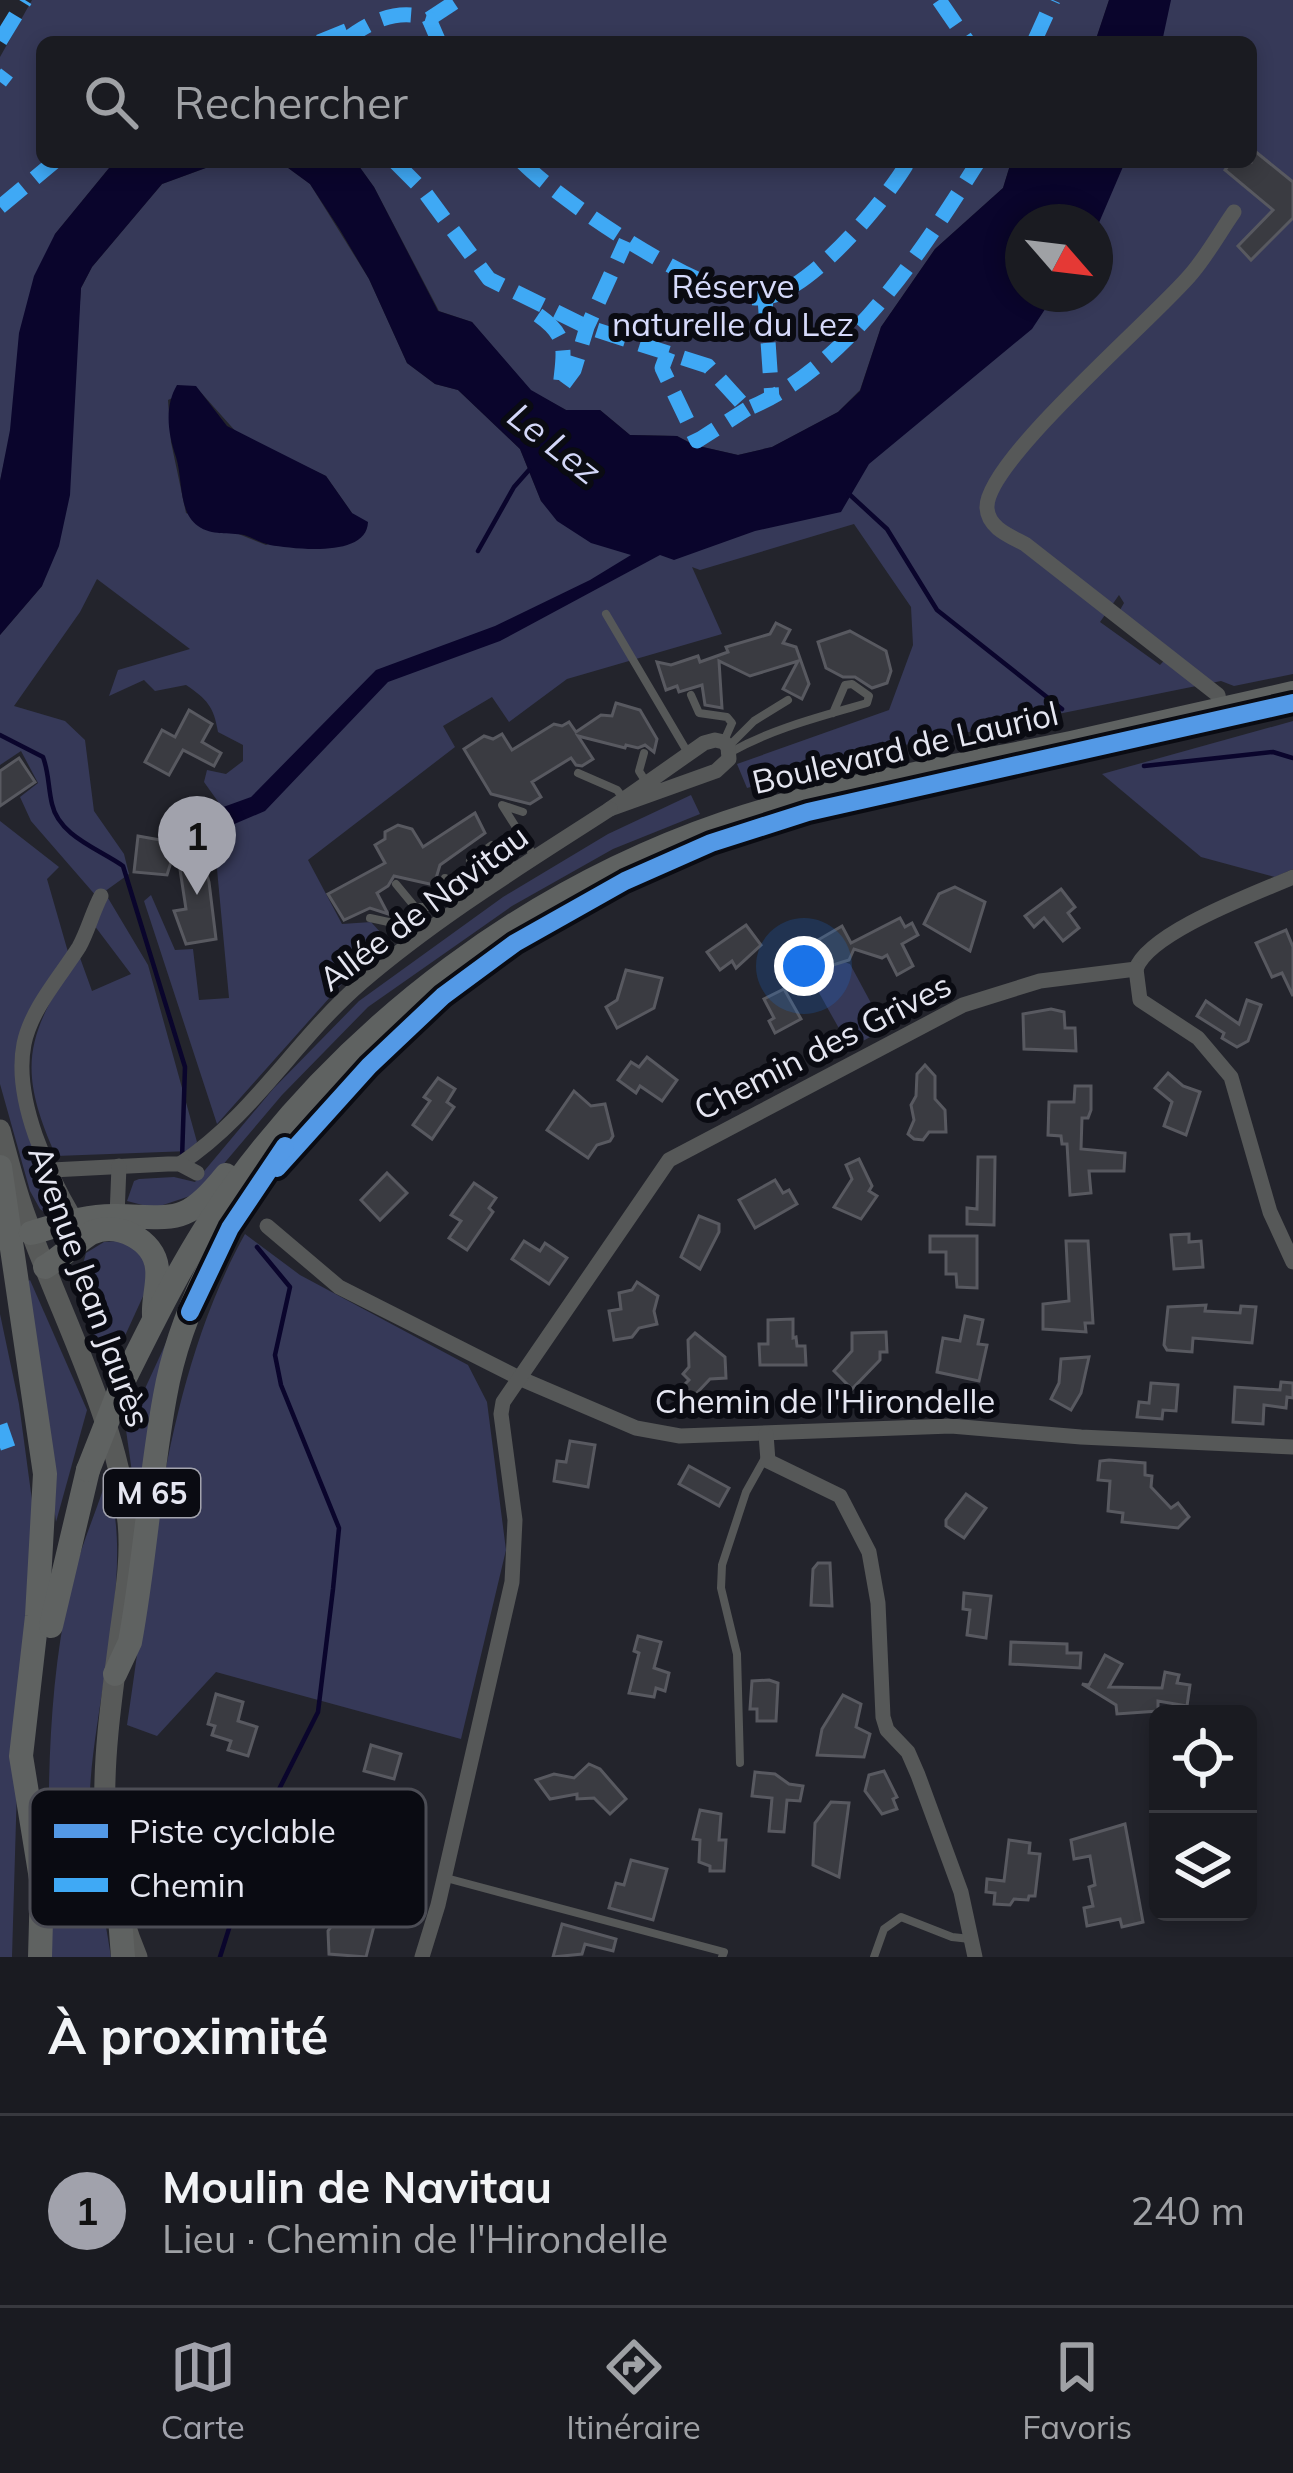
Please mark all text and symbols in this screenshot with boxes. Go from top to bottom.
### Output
search box [36,36,1257,168]
icon: search [78,69,144,135]
text: Rechercher [174,74,408,130]
north arrow [1005,204,1113,312]
park label: Réserve naturelle du Lez [612,265,854,344]
water label: Le Lez [499,393,611,494]
street label: Boulevard de Lauriol [748,692,1062,802]
pin: 1 [158,796,236,895]
street label: Allée de Navitau [310,815,536,999]
your location [774,936,834,996]
street label: Chemin des Grives [687,964,957,1128]
street label: Avenue Jean Jaurès [20,1140,160,1432]
street label: Chemin de l'Hirondelle [655,1380,995,1421]
road number: M 65 [104,1469,200,1517]
map controls [1149,1705,1257,1921]
button: locate [1149,1705,1257,1813]
legend [30,1789,426,1927]
text: Piste cyclable [129,1810,336,1851]
button: layers [1149,1813,1257,1921]
text: Chemin [129,1864,245,1905]
text: À proximité [48,2003,329,2067]
text: Moulin de Navitau [162,2158,552,2214]
text: 1 [75,2186,99,2235]
text: 240 m [1130,2186,1245,2235]
text: Lieu · Chemin de l'Hirondelle [162,2214,668,2263]
tab: Carte [161,2334,245,2447]
tab: Itinéraire [566,2334,701,2447]
tab: Favoris [1022,2334,1132,2447]

